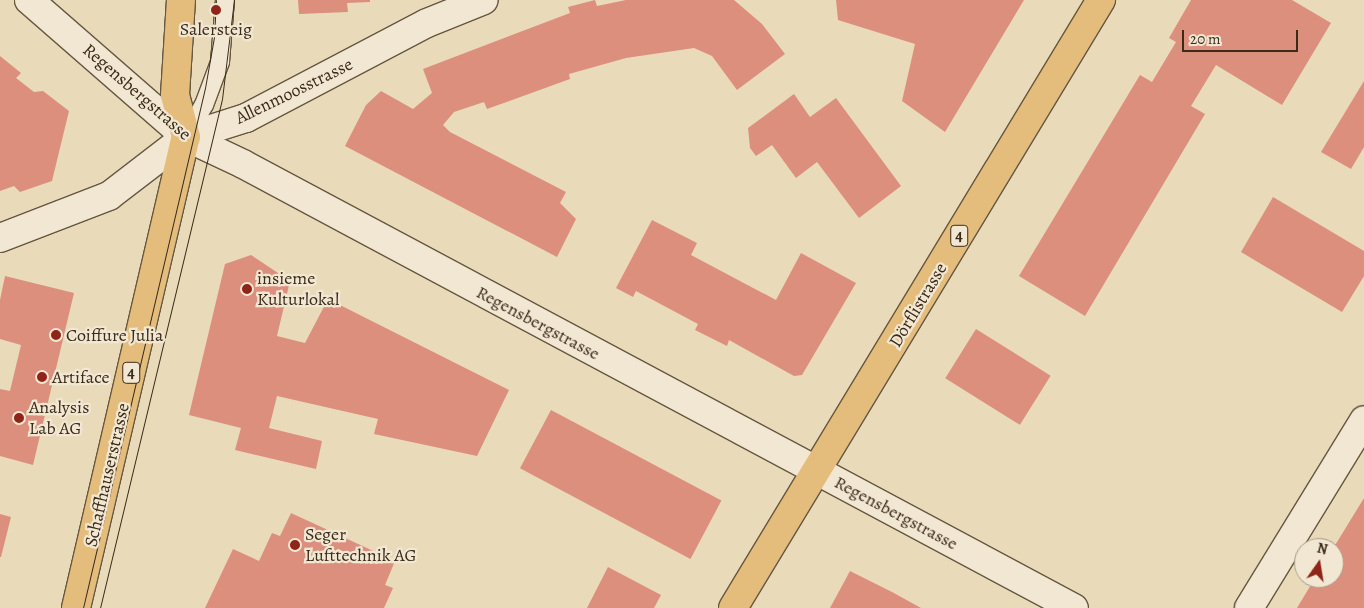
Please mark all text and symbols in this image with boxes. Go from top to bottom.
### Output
marker: Salersteig [210,4,222,16]
place label: Salersteig [180,18,252,40]
scale bar [1184,20,1300,52]
text: 20 m [1190,29,1221,49]
street label: Regensbergstrasse [78,39,196,145]
street label: Allenmoosstrasse [232,53,356,129]
road number: 4 [949,222,969,250]
street label: Dörflistrasse [884,259,952,351]
place label: insieme Kulturlokal [257,268,339,310]
street label: Regensbergstrasse [473,281,603,365]
marker: insieme Kulturlokal [241,283,253,295]
place label: Coiffure Julia [66,324,163,346]
marker: Coiffure Julia [50,329,62,341]
road number: 4 [121,359,141,386]
place label: Artiface [52,366,110,388]
marker: Artiface [36,371,48,383]
place label: Analysis Lab AG [29,397,89,439]
street label: Schaffhauserstrasse [80,401,134,549]
marker: Analysis Lab AG [13,412,25,424]
street label: Regensbergstrasse [831,471,961,555]
place label: Seger Lufttechnik AG [305,524,417,566]
north arrow [1294,538,1344,588]
text: N [1315,538,1329,559]
marker: Seger Lufttechnik AG [289,539,301,551]

